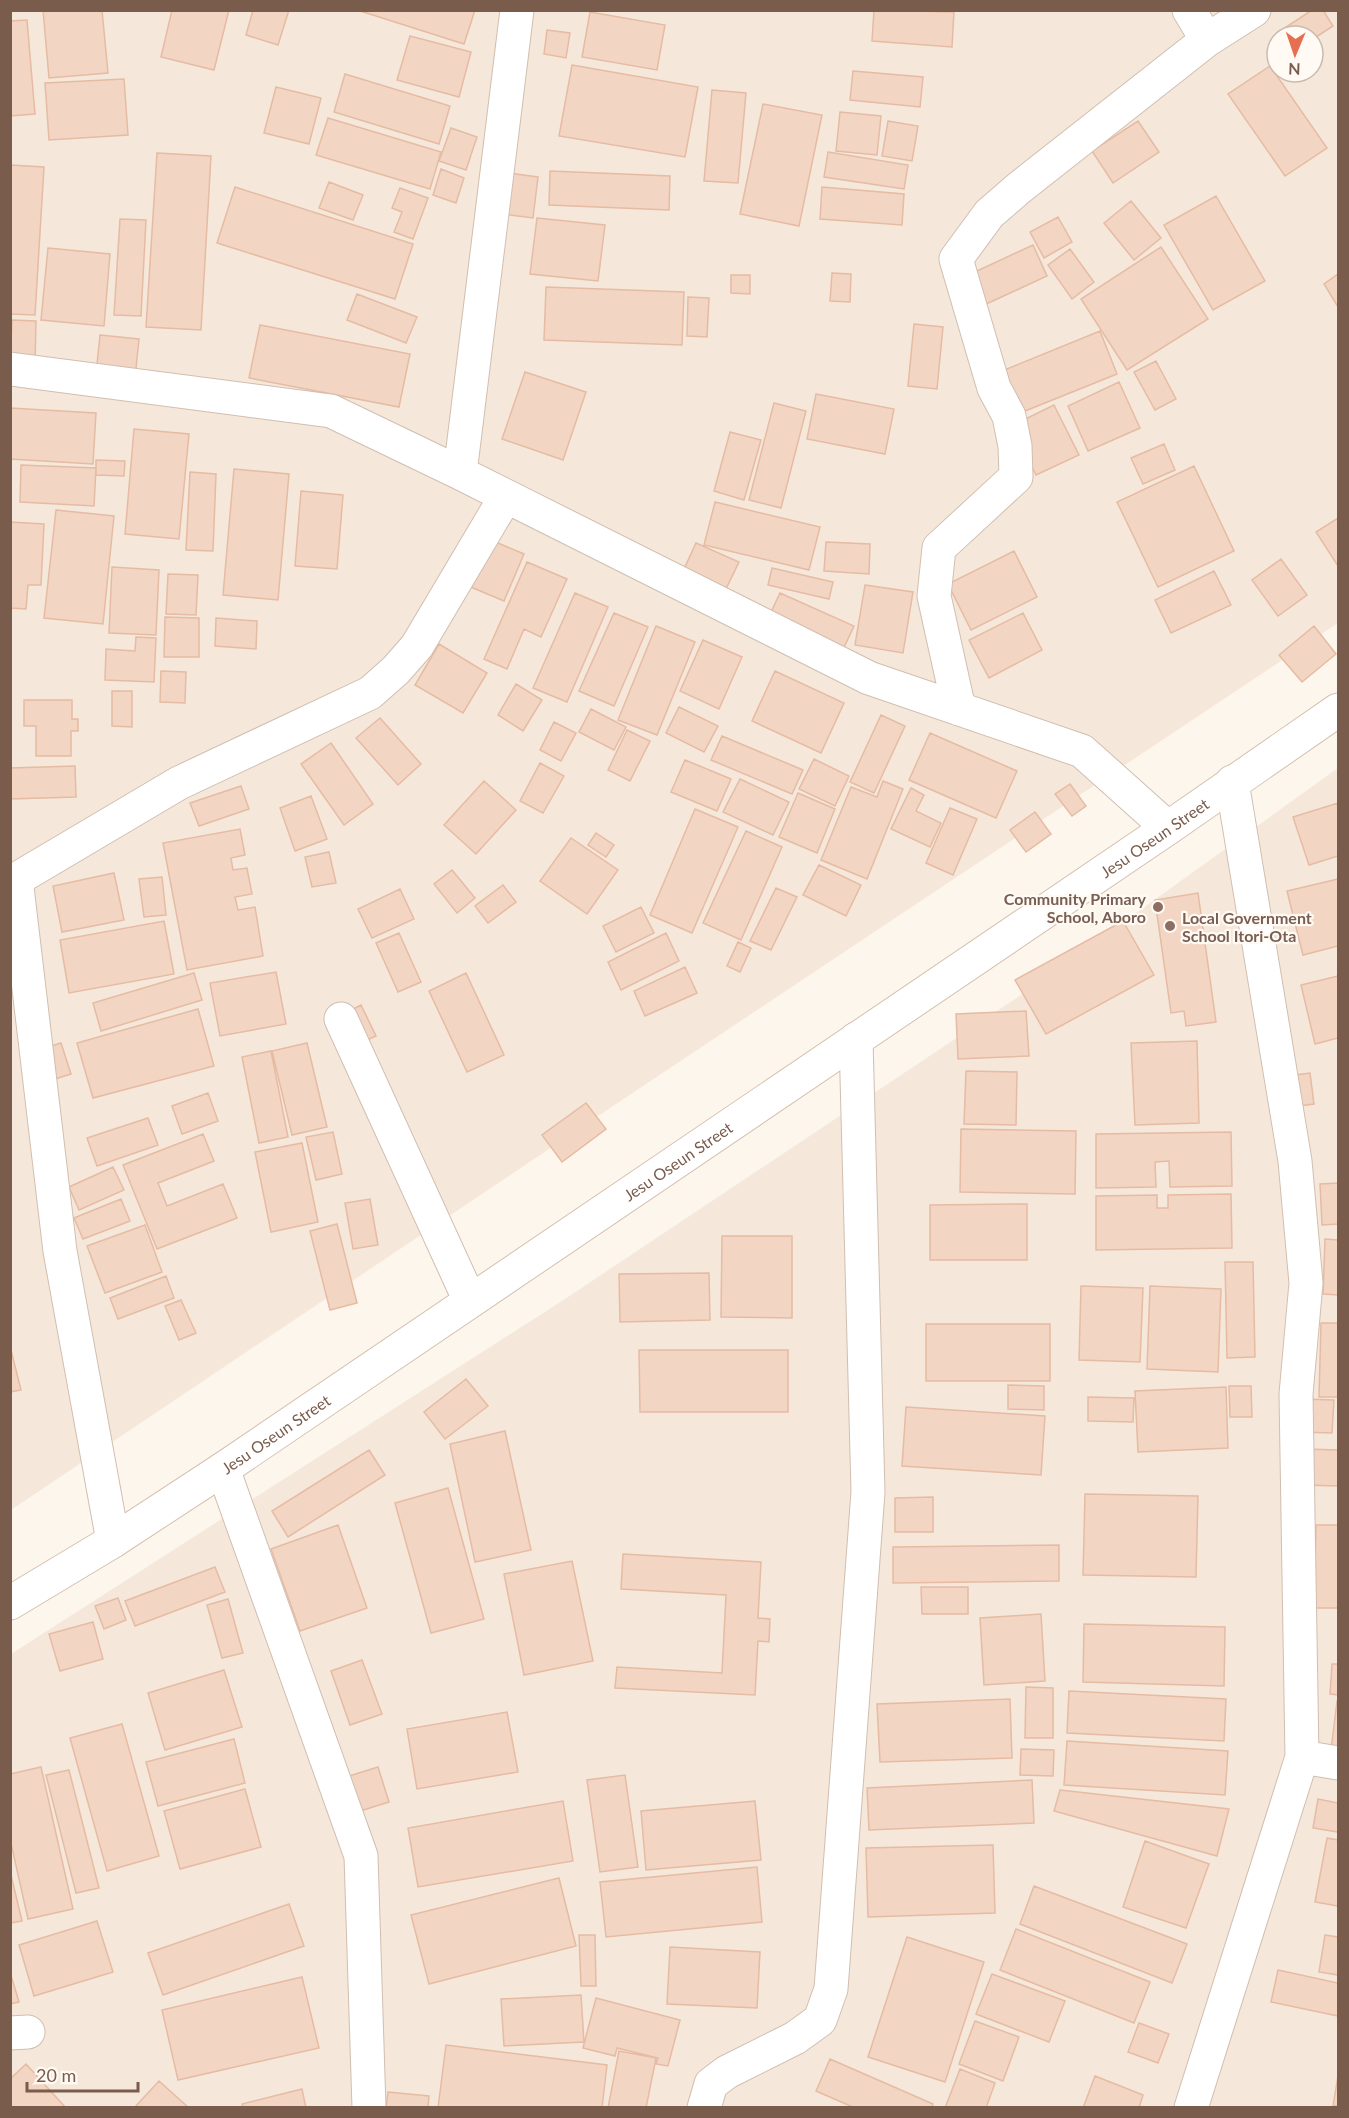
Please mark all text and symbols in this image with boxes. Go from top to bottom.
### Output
north arrow [1265,24,1325,84]
text: N [1288,60,1301,79]
street label: Jesu Oseun Street [1096,793,1212,881]
place label: Community Primary School, Aboro [1004,889,1147,926]
marker: Community Primary School, Aboro [1151,900,1165,914]
place label: Local Government School Itori-Ota [1182,908,1312,945]
marker: Local Government School Itori-Ota [1163,919,1177,933]
street label: Jesu Oseun Street [620,1117,736,1204]
street label: Jesu Oseun Street [217,1390,334,1477]
scale bar [27,2055,138,2093]
text: 20 m [36,2064,76,2086]

